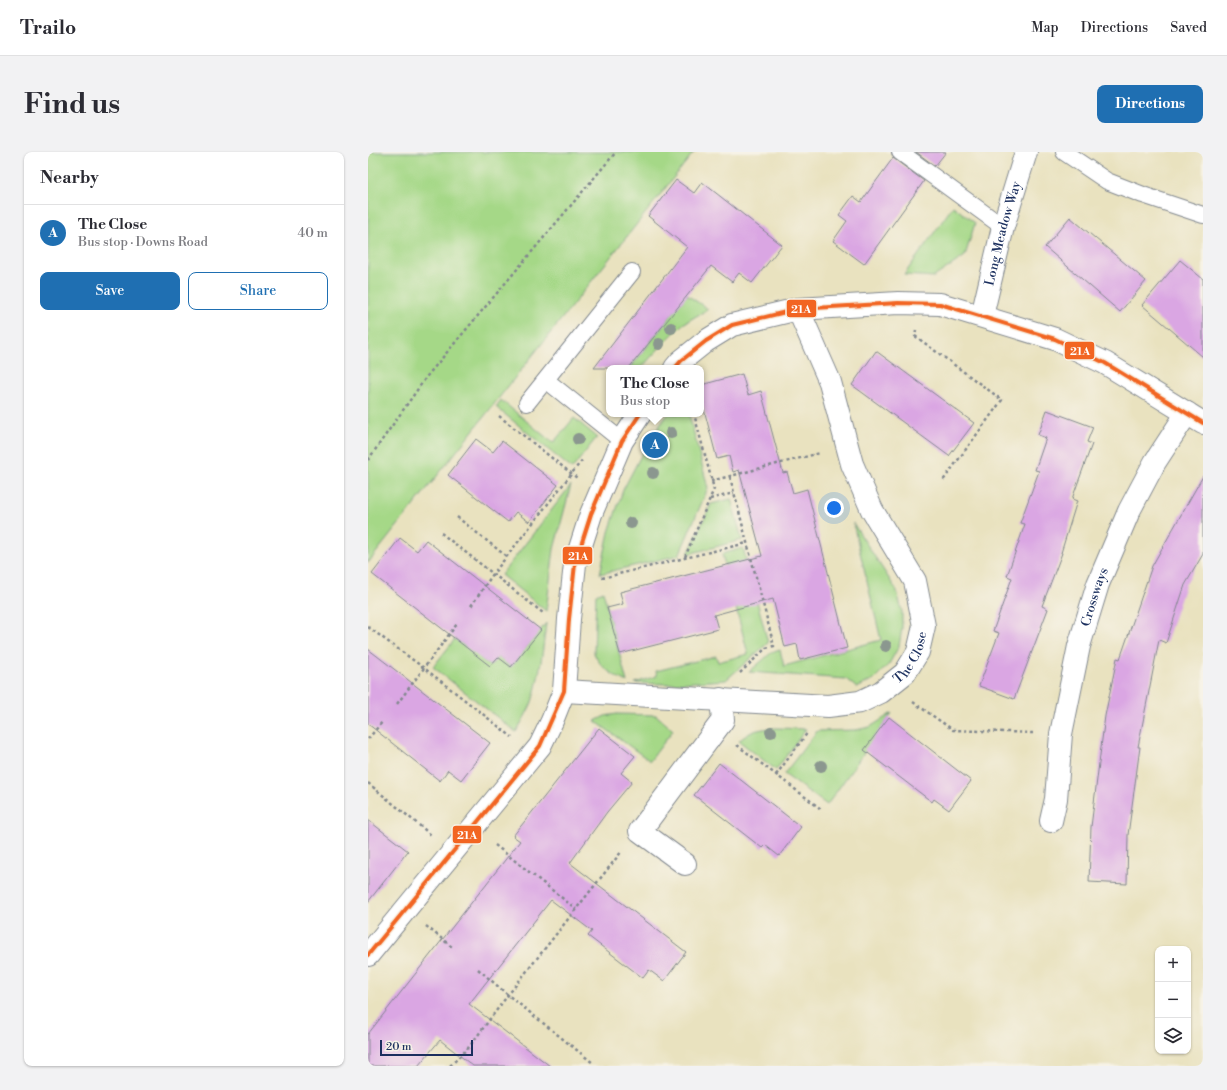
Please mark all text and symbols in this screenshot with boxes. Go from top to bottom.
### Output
text: Trailo [20,16,76,40]
text: Map [1031,19,1059,37]
text: Directions [1081,19,1148,37]
text: Saved [1170,19,1207,37]
button: Directions [1097,85,1203,123]
text: Find us [24,87,120,122]
text: Nearby [40,167,99,189]
street label: Long Meadow Way [981,179,1025,287]
text: The Close [78,215,147,234]
text: A [48,225,58,241]
text: 40 m [298,225,328,241]
text: Bus stop · Downs Road [78,234,208,250]
button: Save [40,272,180,310]
button: Share [188,272,328,310]
line badge: 21A [786,299,817,318]
text: 21A [791,303,812,317]
line badge: 21A [1064,341,1095,360]
text: 21A [1070,345,1091,359]
popup [606,365,704,417]
text: The Close [620,374,690,393]
text: Bus stop [620,393,670,409]
pin: A [642,430,668,460]
your location [824,498,844,518]
line badge: 21A [562,546,593,565]
text: 21A [568,550,589,564]
street label: Crossways [1077,565,1112,628]
street label: The Close [890,629,931,687]
line badge: 21A [452,825,482,844]
text: 21A [457,829,478,843]
map controls [1155,946,1191,1054]
button: + [1155,946,1191,982]
button: − [1155,982,1191,1018]
button: layers [1155,1018,1191,1054]
scale bar [380,1038,473,1057]
text: 20 m [386,1040,411,1054]

